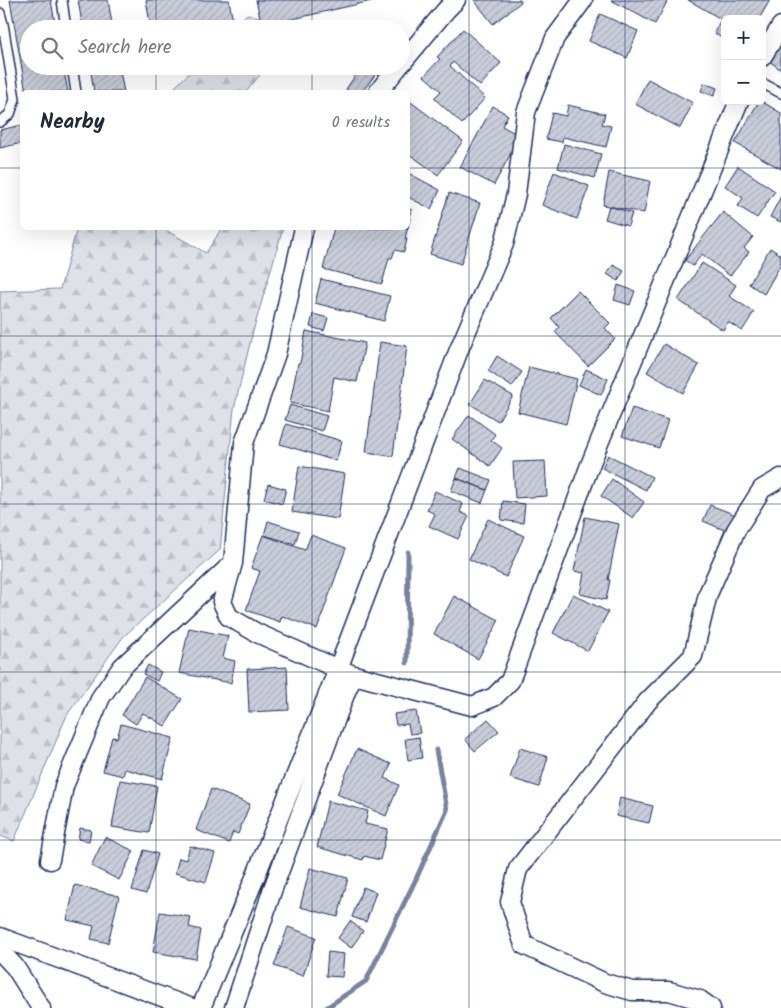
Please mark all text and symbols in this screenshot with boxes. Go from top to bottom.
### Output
map controls [721,15,766,105]
button: + [721,15,766,60]
search box [20,20,410,75]
text: Search here [78,33,172,63]
icon: search [38,34,66,62]
button: − [721,60,766,105]
text: Nearby [40,106,105,139]
text: 0 results [332,110,390,135]

